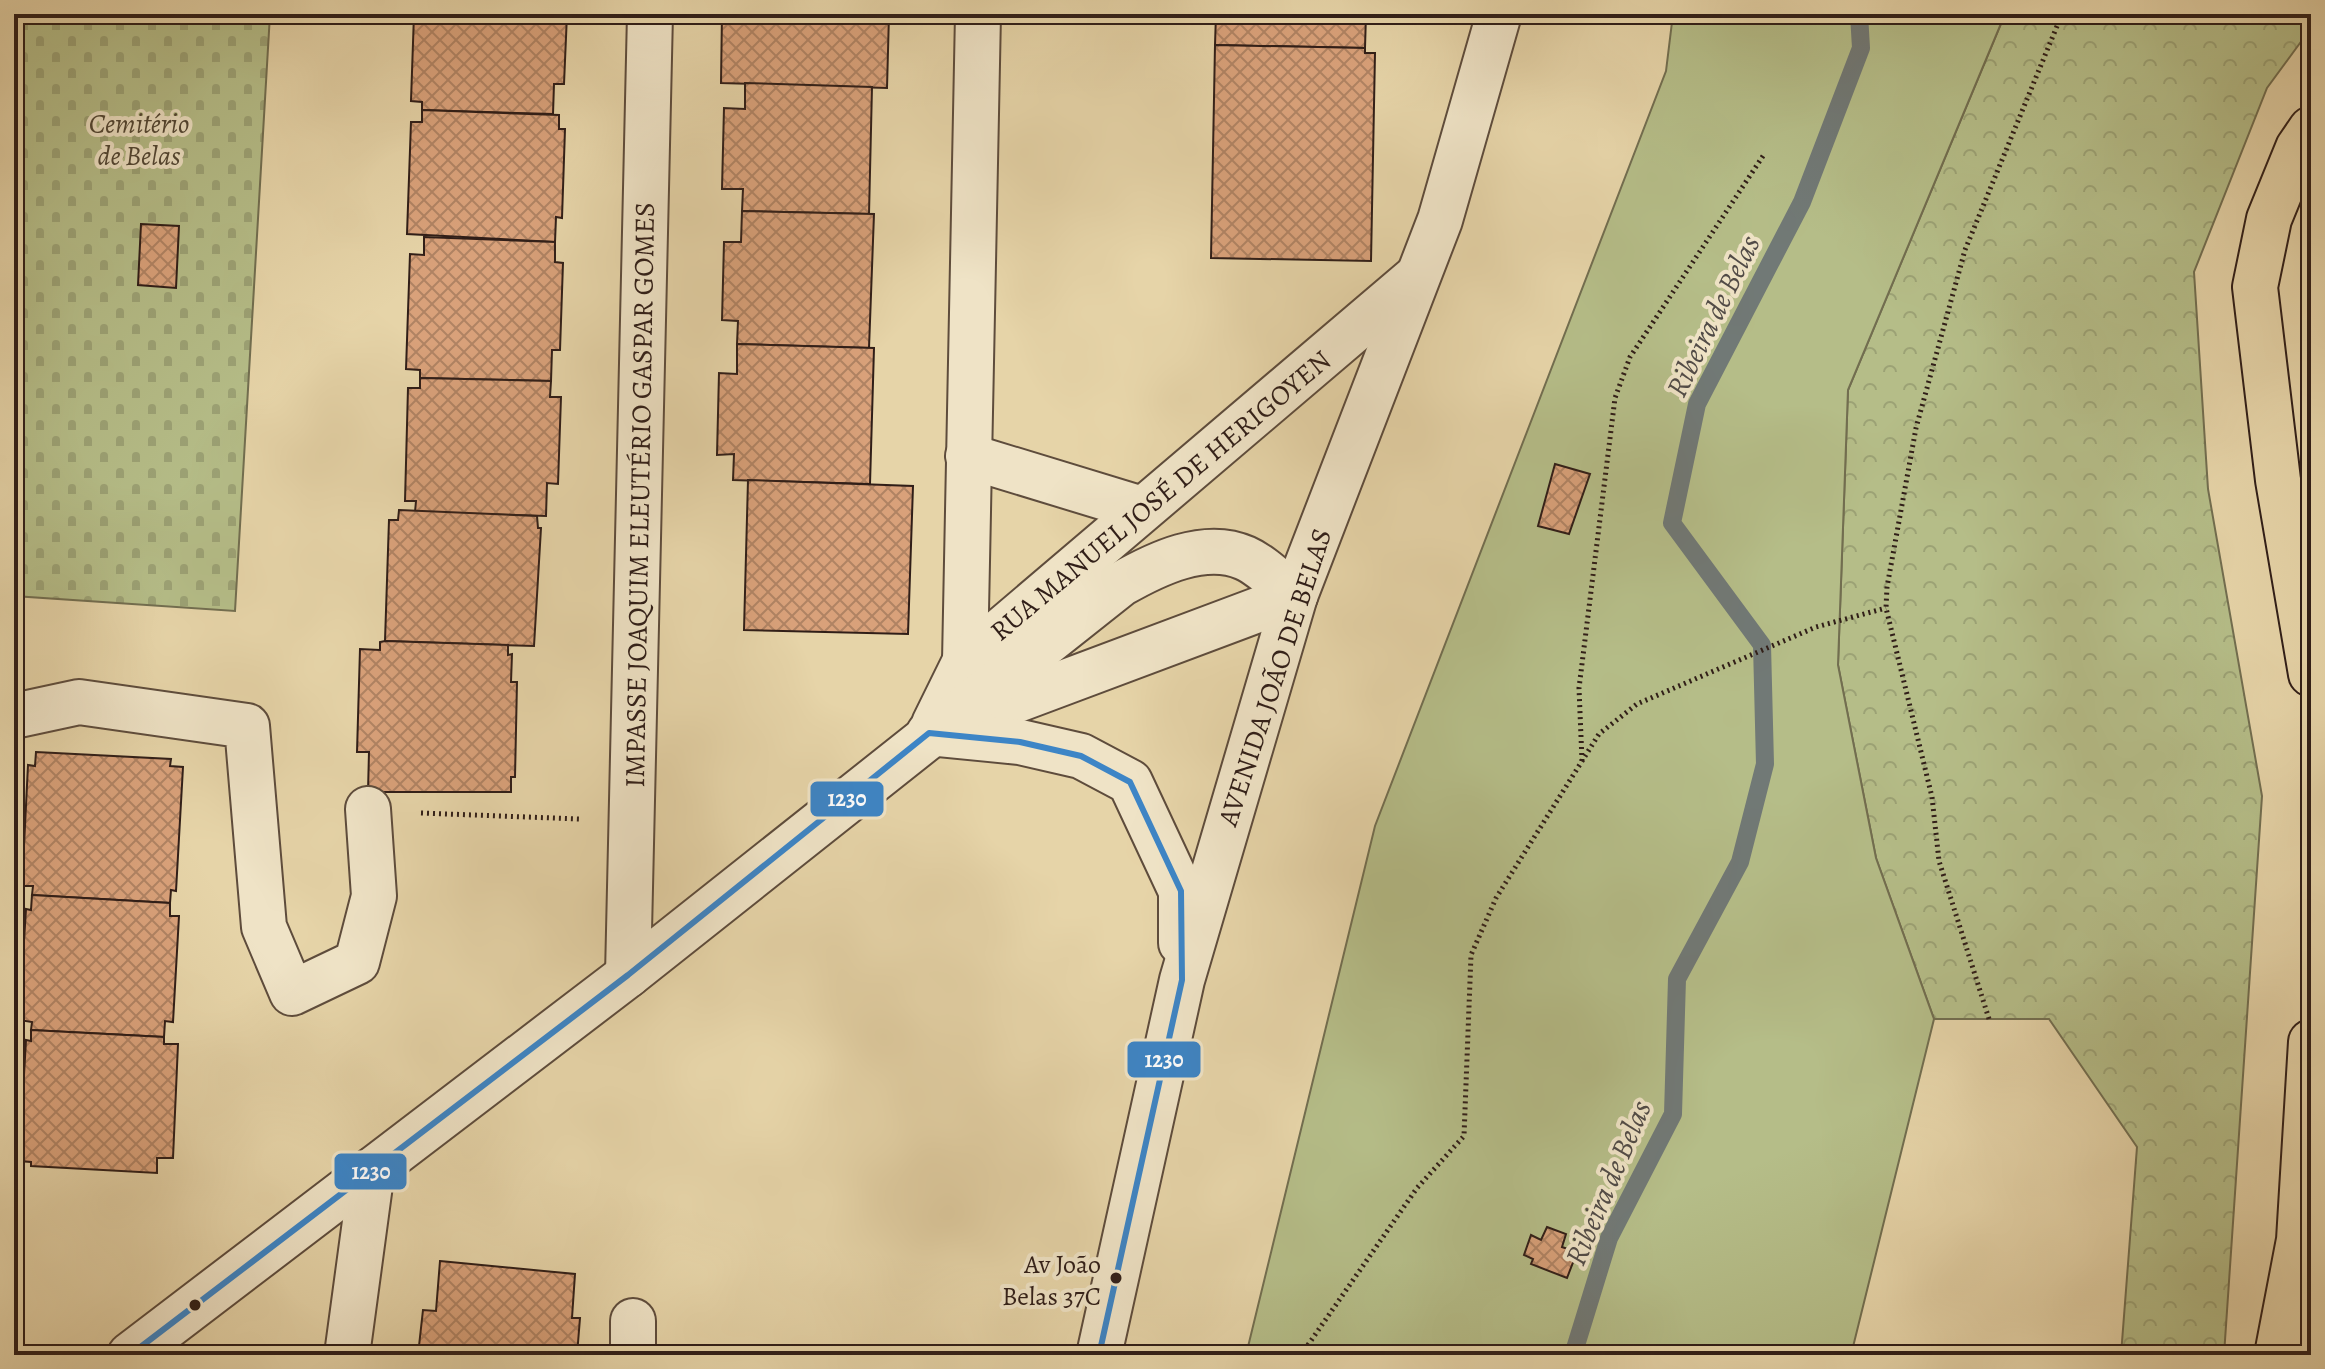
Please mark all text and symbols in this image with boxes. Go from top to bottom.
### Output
park label: Cemitério de Belas [89,105,189,175]
street label: IMPASSE JOAQUIM ELEUTÉRIO GASPAR GOMES [616,202,664,788]
water label: Ribeira de Belas [1657,228,1769,404]
street label: RUA MANUEL JOSÉ DE HERIGOYEN [982,342,1339,650]
street label: AVENIDA JOÃO DE BELAS [1209,524,1341,832]
line badge: 1230 [809,780,885,818]
text: 1230 [827,784,867,814]
line badge: 1230 [1126,1040,1202,1079]
text: 1230 [1144,1045,1184,1075]
water label: Ribeira de Belas [1555,1095,1661,1271]
line badge: 1230 [333,1152,408,1191]
text: 1230 [351,1157,391,1187]
place label: Av João Belas 37C [1002,1247,1101,1314]
marker: Av João Belas 37C [1108,1270,1124,1286]
unlabelled marker [187,1297,203,1313]

